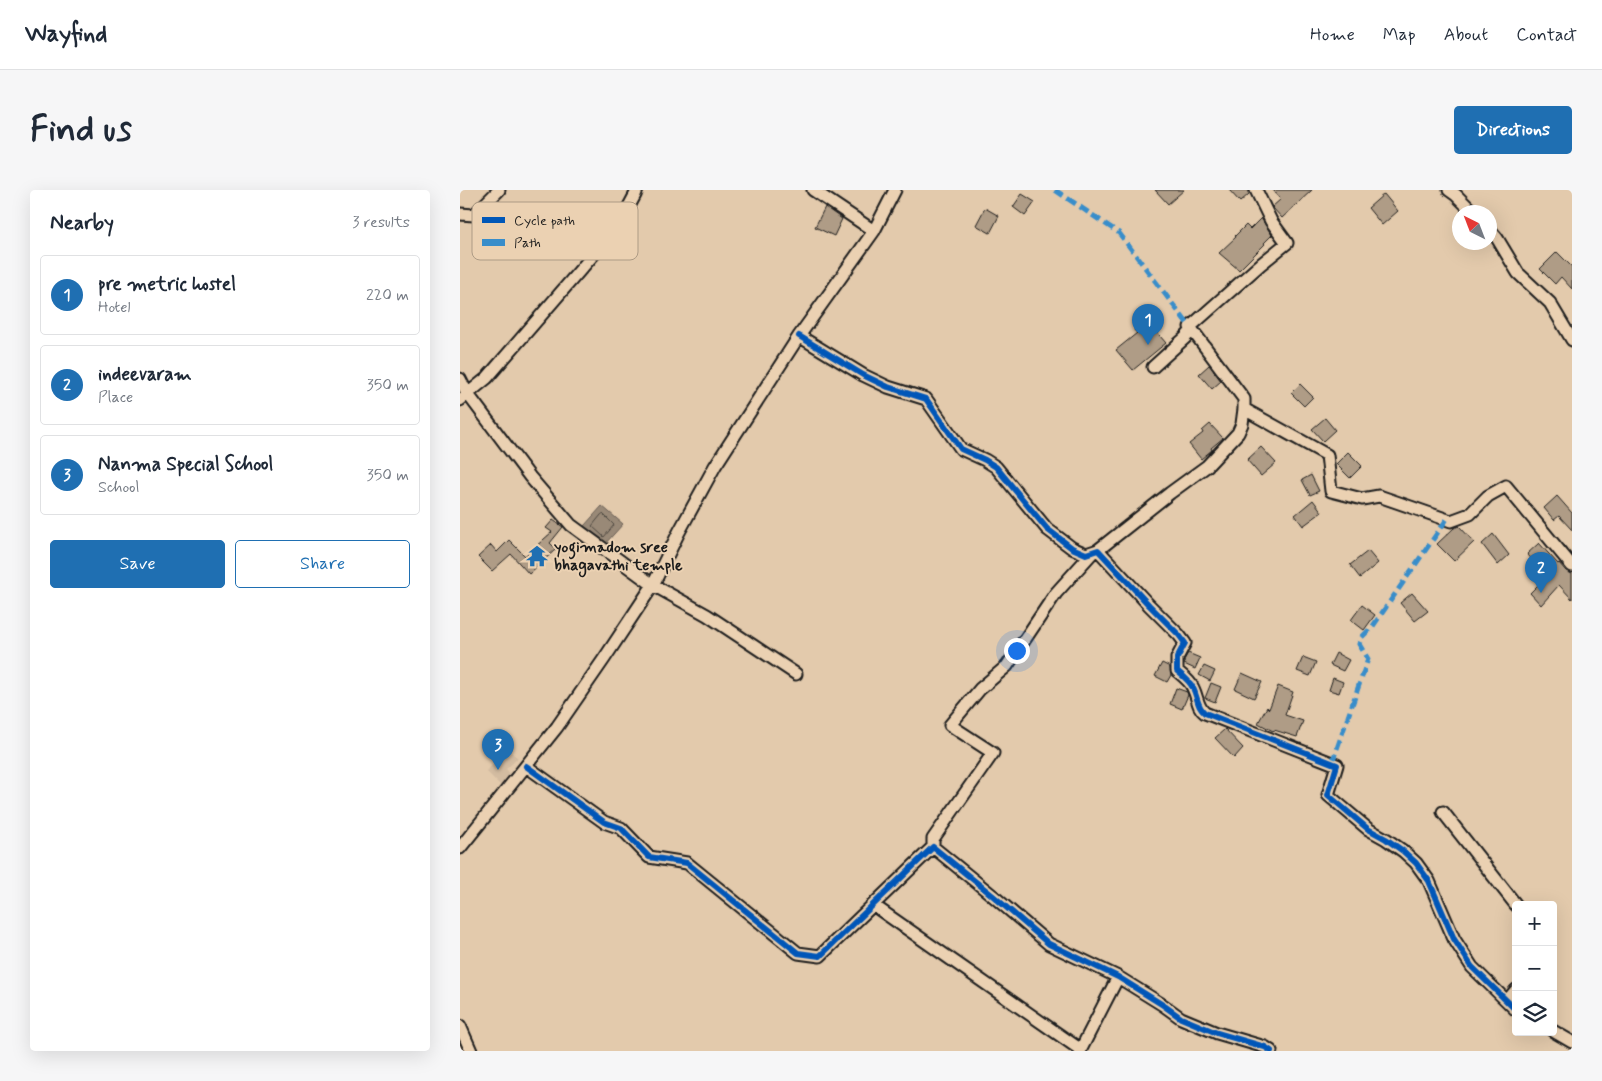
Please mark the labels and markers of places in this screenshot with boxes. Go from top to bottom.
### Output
pin: 1 [1132,304,1164,345]
place label: yogimadom sree bhagavathi temple [554,537,683,578]
temple icon: yogimadom sree bhagavathi temple [524,543,550,569]
pin: 2 [1525,552,1557,593]
pin: 3 [482,729,514,770]

